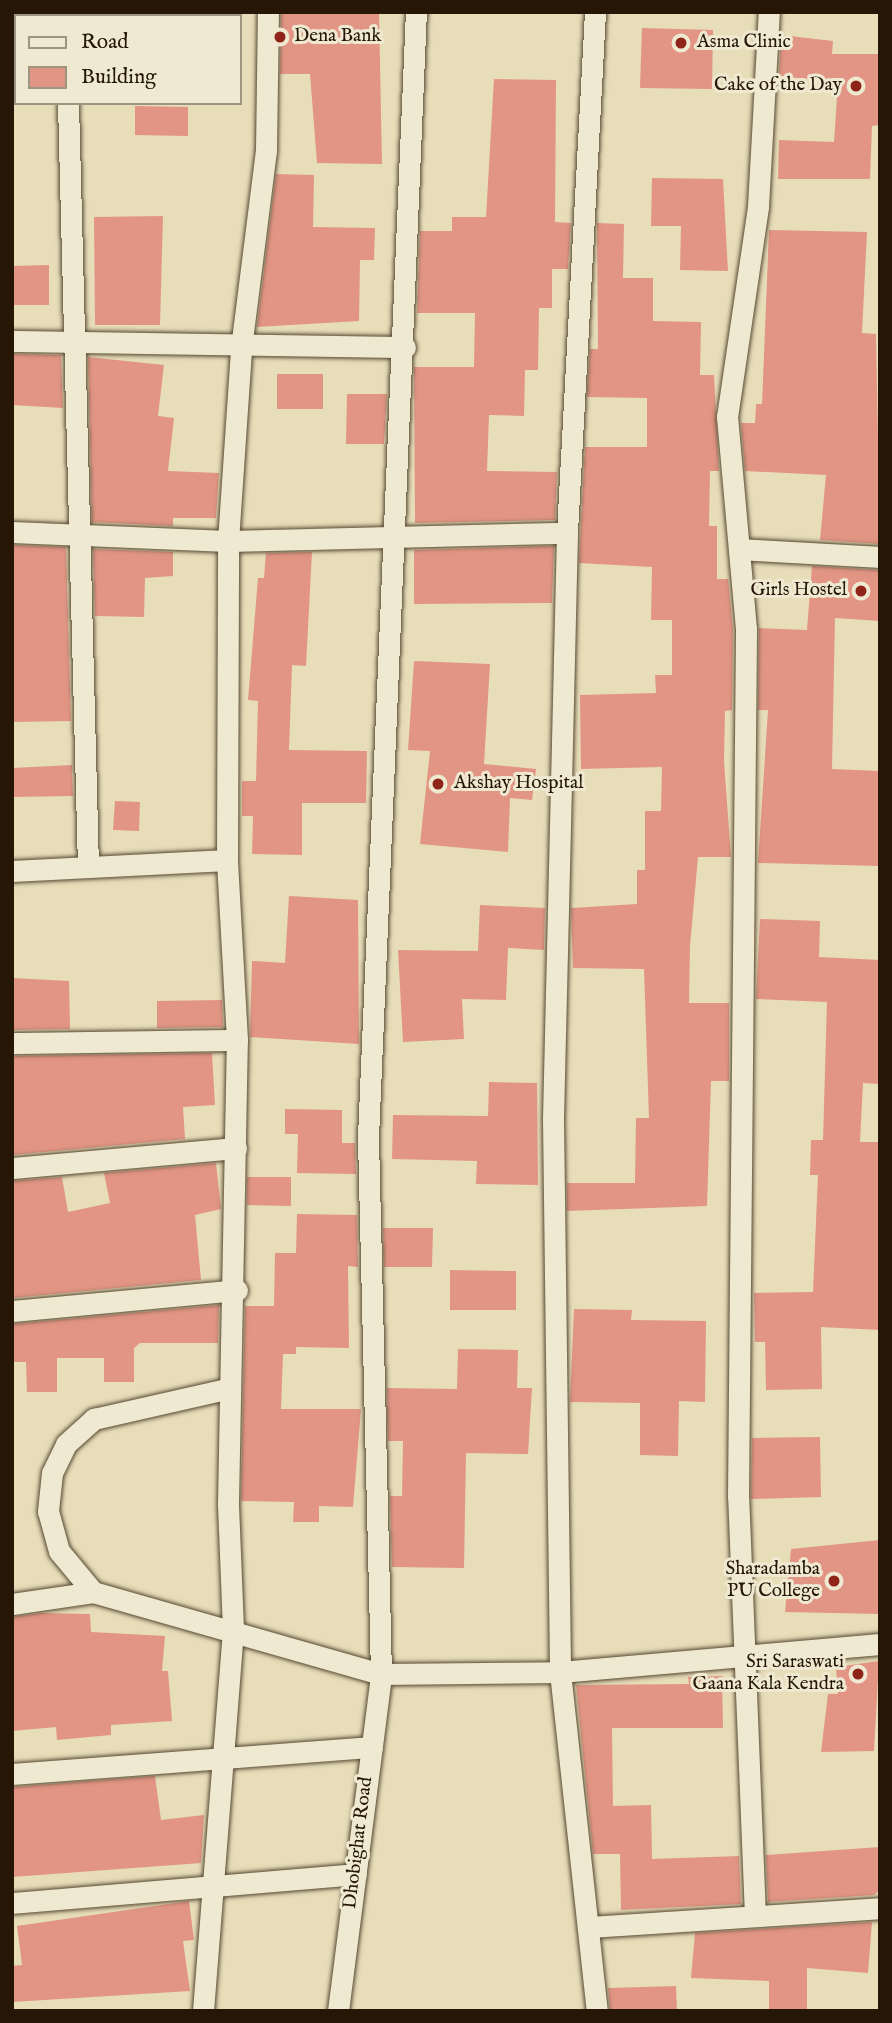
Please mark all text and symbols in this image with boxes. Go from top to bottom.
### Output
legend [14,14,242,105]
place label: Dena Bank [294,26,382,48]
text: Road [81,29,128,56]
marker: Dena Bank [272,29,288,45]
place label: Asma Clinic [697,32,791,54]
marker: Asma Clinic [671,33,691,53]
text: Building [81,64,156,91]
place label: Cake of the Day [714,75,842,97]
marker: Cake of the Day [848,78,864,94]
place label: Girls Hostel [750,580,847,602]
marker: Girls Hostel [853,583,869,599]
place label: Akshay Hospital [454,773,583,795]
marker: Akshay Hospital [428,774,448,794]
place label: Sharadamba PU College [725,1559,820,1603]
marker: Sharadamba PU College [826,1573,842,1589]
place label: Sri Saraswati Gaana Kala Kendra [693,1652,844,1696]
marker: Sri Saraswati Gaana Kala Kendra [850,1666,866,1682]
street label: Dhobighat Road [340,1776,378,1910]

